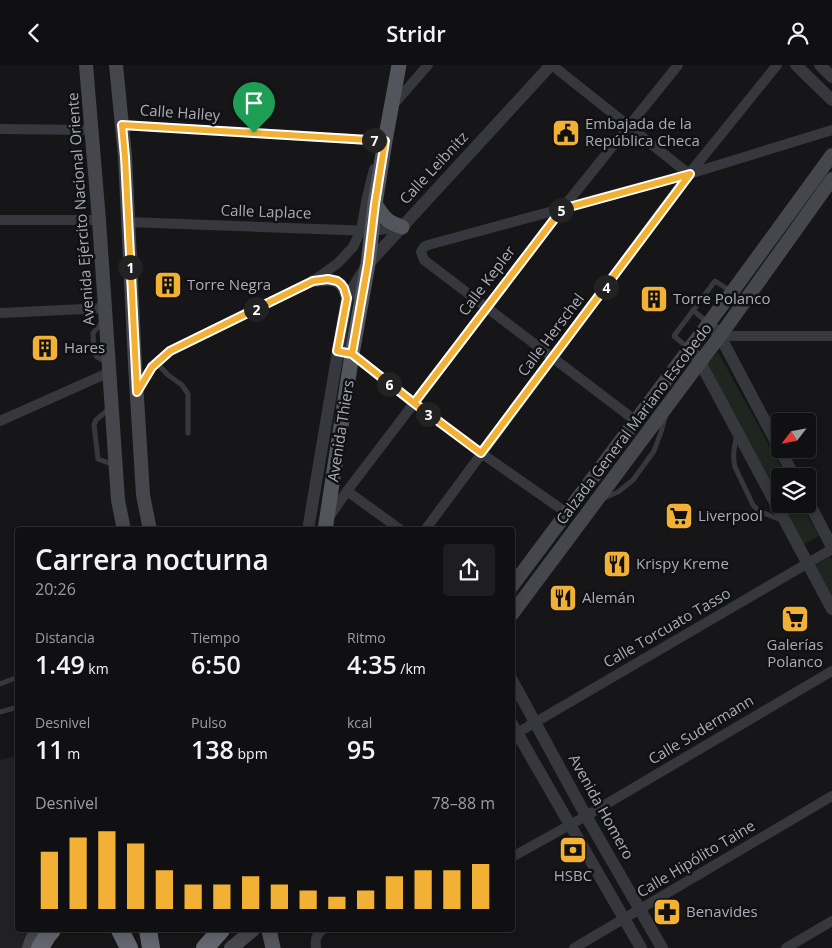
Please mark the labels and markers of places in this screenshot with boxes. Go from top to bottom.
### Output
pin [233,82,275,133]
place label: Embajada de la República Checa [585,113,700,150]
public building icon: Embajada de la República Checa [551,118,581,148]
pin: 7 [362,127,386,153]
pin: 5 [548,197,574,223]
pin: 1 [118,255,142,279]
building icon: Torre Negra [153,270,183,300]
place label: Torre Negra [187,274,271,294]
pin: 4 [594,275,618,299]
building icon: Torre Polanco [639,284,669,314]
place label: Torre Polanco [673,288,770,308]
pin: 2 [244,297,268,321]
building icon: Hares [30,333,60,363]
place label: Hares [64,337,105,357]
pin: 6 [376,371,402,397]
pin: 3 [416,401,440,427]
supermarket icon: Liverpool [664,501,694,531]
place label: Liverpool [698,505,763,525]
restaurant icon: Krispy Kreme [602,549,632,579]
place label: Krispy Kreme [636,553,729,573]
restaurant icon: Alemán [548,583,578,613]
place label: Alemán [582,587,635,607]
supermarket icon: Galerías Polanco [780,604,810,634]
place label: Galerías Polanco [767,634,823,671]
bank icon: HSBC [558,835,588,865]
place label: HSBC [554,865,592,885]
pharmacy icon: Benavides [652,897,682,927]
place label: Benavides [686,901,758,921]

